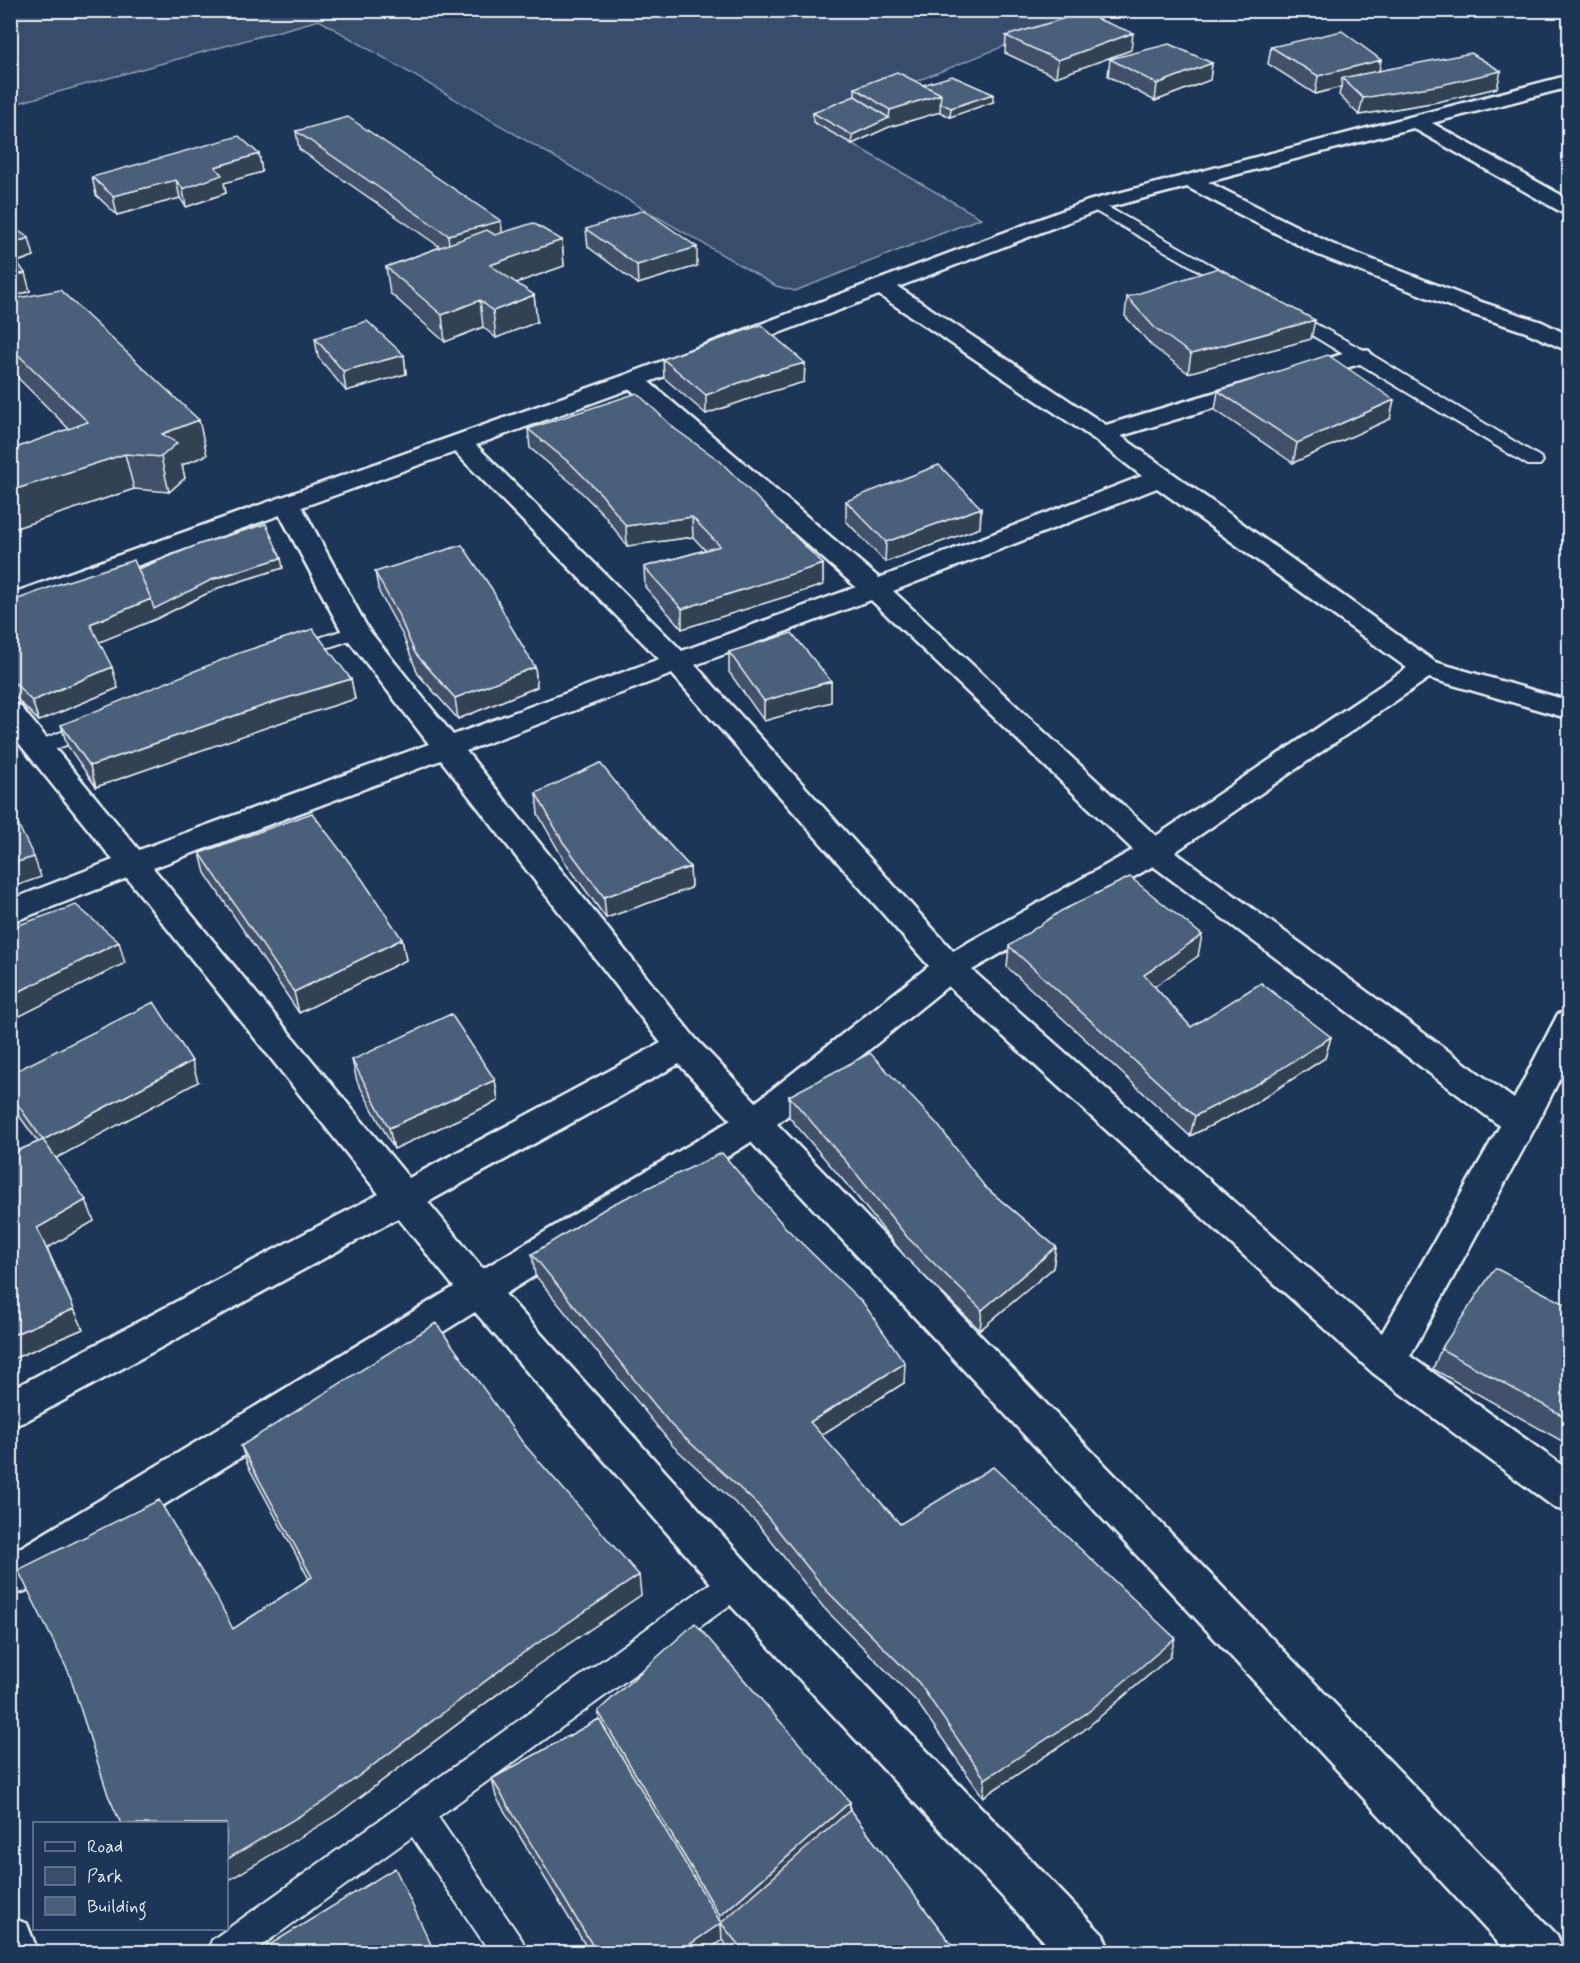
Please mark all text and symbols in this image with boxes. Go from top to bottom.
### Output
legend [33,1822,228,1930]
text: Road [87,1835,123,1859]
text: Park [87,1865,123,1889]
text: Building [87,1895,147,1921]

